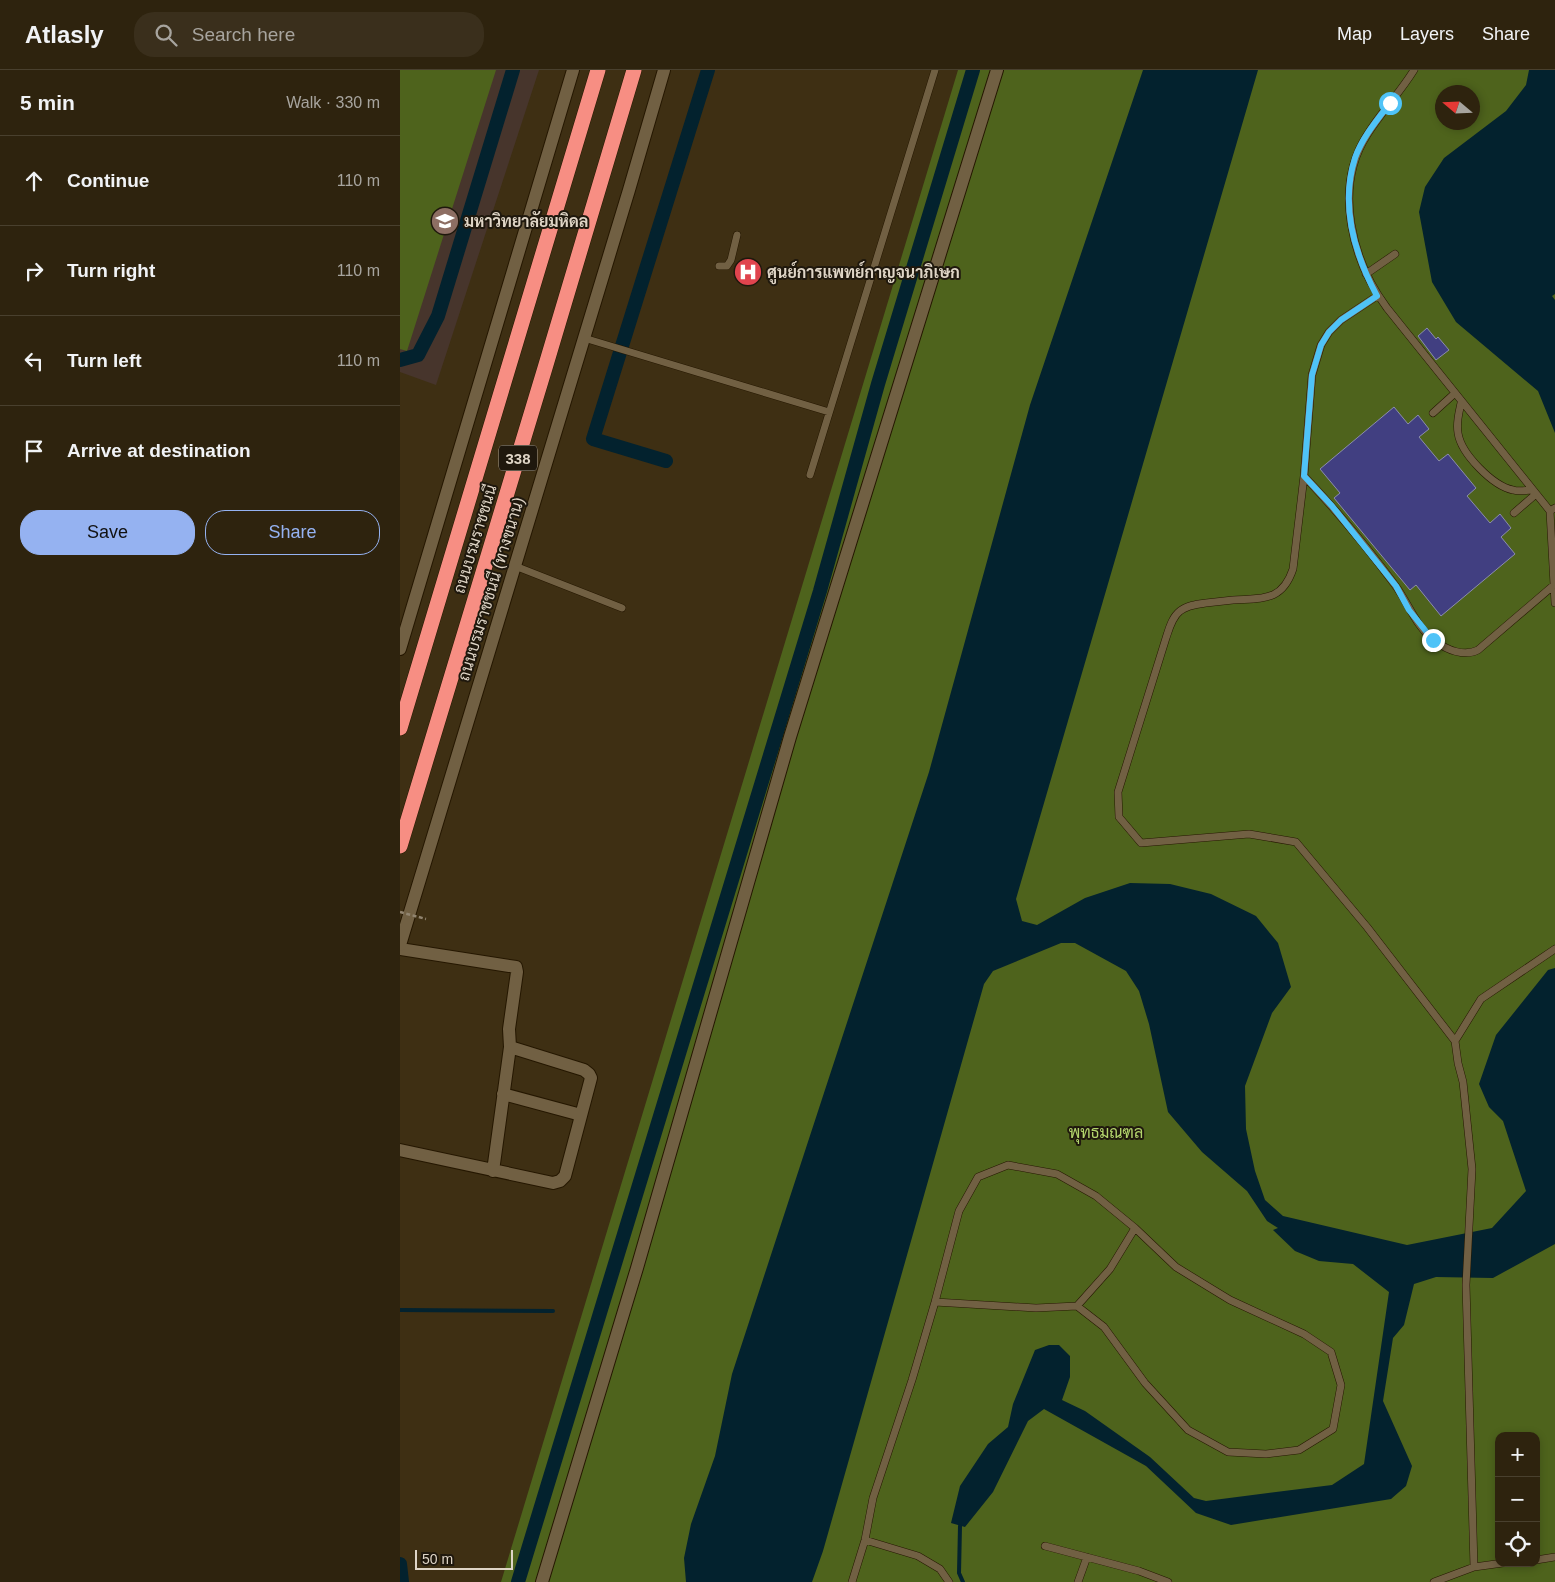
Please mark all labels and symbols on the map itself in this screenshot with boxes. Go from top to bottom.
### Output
north arrow [1435,85,1480,130]
route start [1379,92,1402,115]
school or university icon: มหาวิทยาลัยมหิดล [430,206,460,236]
place label: มหาวิทยาลัยมหิดล [464,211,588,230]
hospital icon: ศูนย์การแพทย์กาญจนาภิเษก [733,257,763,287]
place label: ศูนย์การแพทย์กาญจนาภิเษก [767,261,960,285]
road number: 338 [499,446,537,470]
street label: ถนนบรมราชชนนี [448,482,500,595]
street label: ถนนบรมราชชนนี (ทางขนาน) [452,494,527,683]
route end [1422,629,1445,652]
park label: พุทธมณฑล [1069,1124,1143,1144]
scale bar [415,1547,512,1570]

